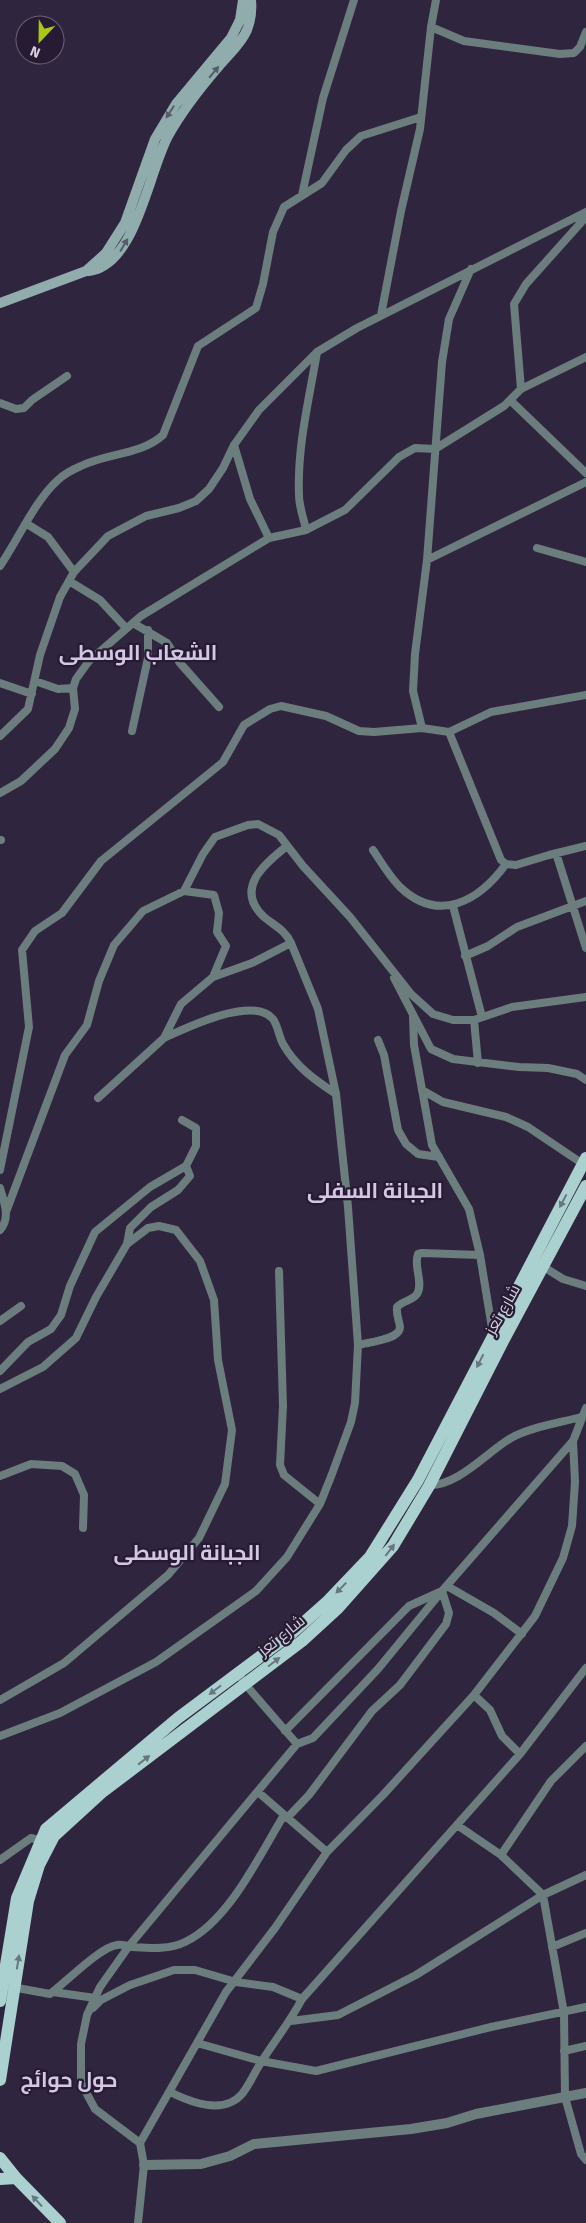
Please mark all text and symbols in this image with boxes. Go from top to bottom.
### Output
north arrow [15,15,65,65]
text: N [28,42,43,61]
one-way arrow [208,65,219,78]
one-way arrow [166,105,175,119]
one-way arrow [120,238,128,253]
district label: الشعاب الوسطى [59,640,217,666]
district label: الجبانة السفلى [307,1178,443,1204]
one-way arrow [559,1194,567,1208]
street label: شارع تعز [480,1281,526,1340]
one-way arrow [476,1353,484,1368]
district label: الجبانة الوسطى [114,1540,260,1566]
one-way arrow [385,1543,395,1557]
one-way arrow [335,1581,347,1593]
street label: شارع تعز [253,1611,310,1662]
one-way arrow [267,1657,280,1668]
one-way arrow [209,1684,222,1695]
one-way arrow [137,1755,150,1766]
one-way arrow [14,1954,22,1970]
district label: حول حوائج [21,2067,117,2094]
one-way arrow [31,2195,43,2207]

